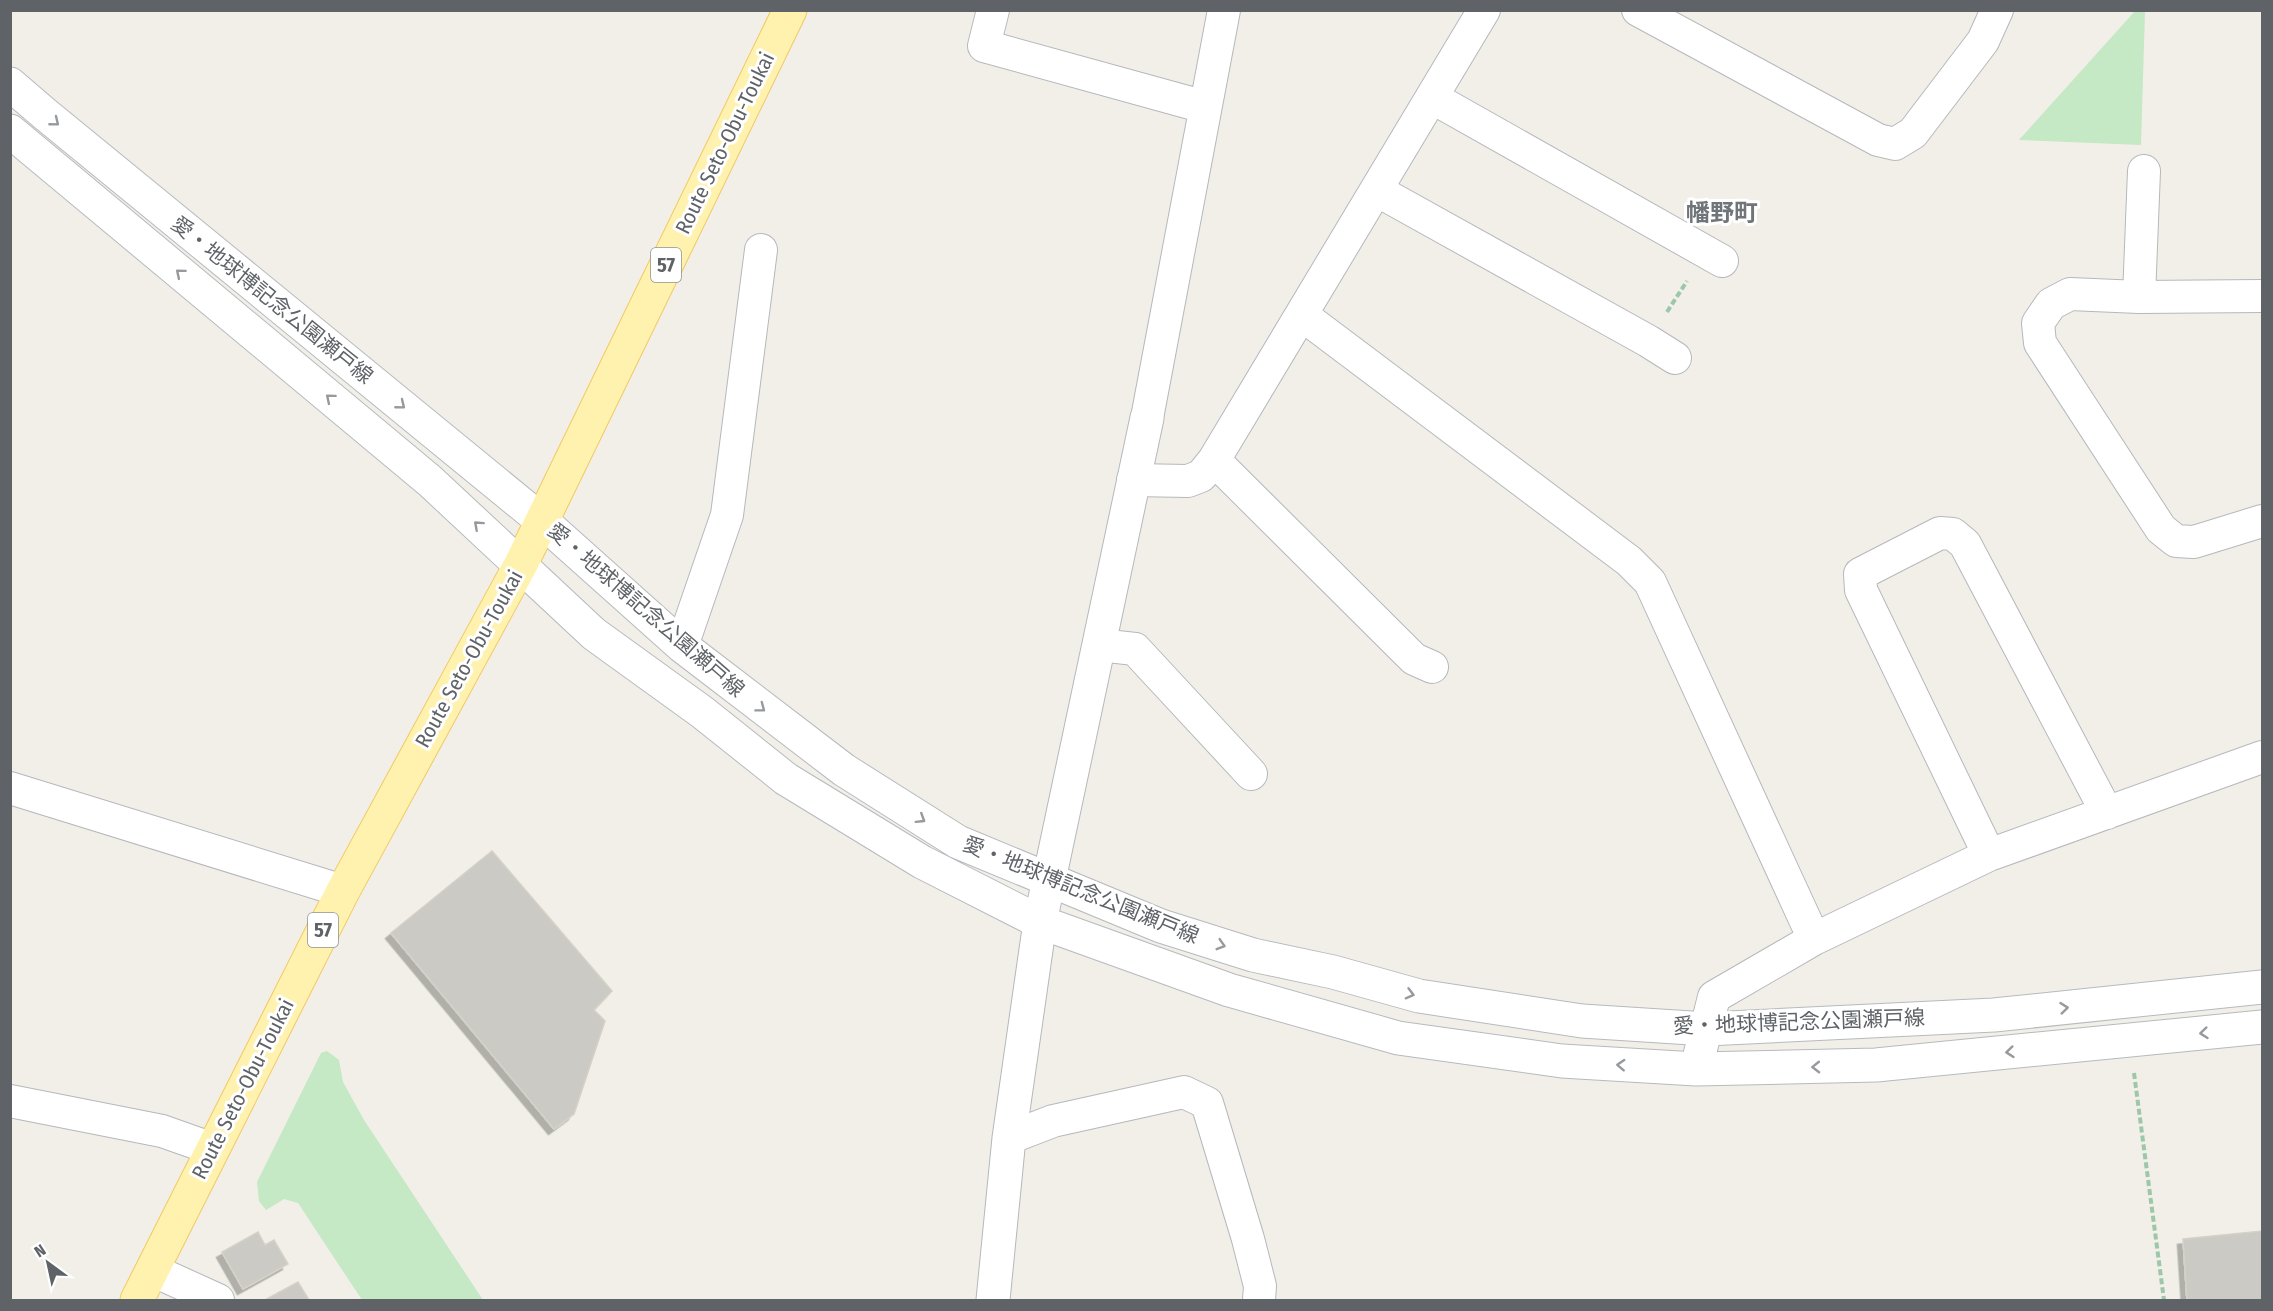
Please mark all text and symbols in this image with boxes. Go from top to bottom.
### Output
street label: Route Seto-Obu-Toukai [670,48,780,238]
one-way arrow [48,115,59,126]
district label: 幡野町 [1686,199,1758,227]
street label: 愛・地球博記念公園瀬戸線 [166,211,378,389]
road number: 57 [651,248,681,282]
one-way arrow [176,269,187,280]
one-way arrow [325,394,336,405]
one-way arrow [394,398,405,409]
street label: 愛・地球博記念公園瀬戸線 [542,518,750,702]
one-way arrow [474,521,484,532]
street label: Route Seto-Obu-Toukai [409,566,529,752]
one-way arrow [755,701,766,712]
one-way arrow [915,812,925,824]
street label: 愛・地球博記念公園瀬戸線 [959,831,1203,949]
road number: 57 [308,913,338,947]
one-way arrow [1215,938,1226,950]
one-way arrow [1405,986,1415,999]
street label: Route Seto-Obu-Toukai [186,995,300,1183]
one-way arrow [2059,1002,2068,1015]
street label: 愛・地球博記念公園瀬戸線 [1673,1005,1925,1039]
one-way arrow [2200,1026,2209,1039]
one-way arrow [2006,1045,2015,1058]
one-way arrow [1617,1058,1626,1071]
one-way arrow [1811,1060,1820,1073]
north arrow [18,1233,78,1293]
text: N [31,1240,49,1261]

